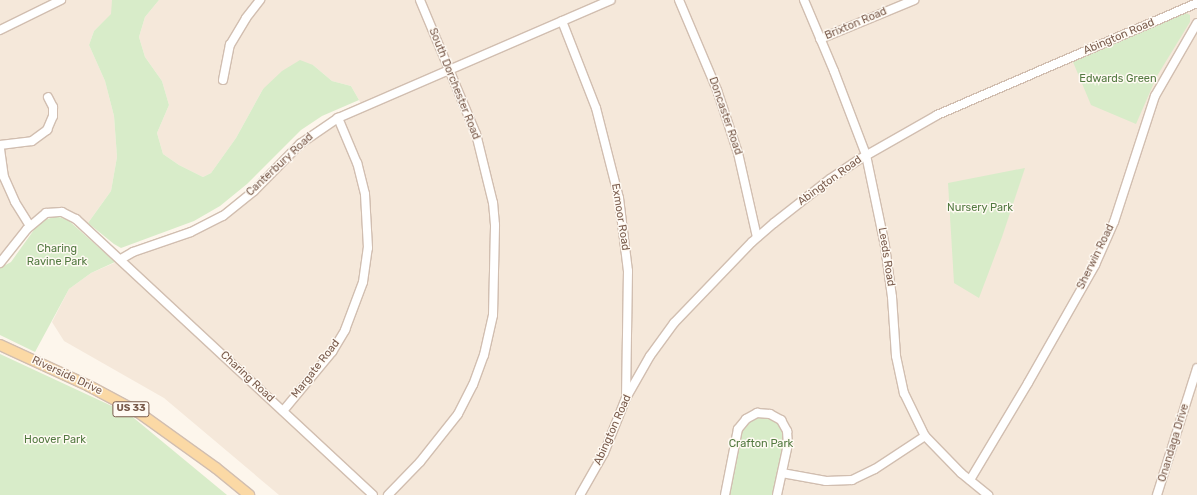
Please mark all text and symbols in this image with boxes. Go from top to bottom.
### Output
street label: Brixton Road [823,5,889,43]
street label: Abington Road [1082,16,1156,58]
street label: South Dorchester Road [426,26,482,142]
park label: Edwards Green [1079,72,1157,86]
street label: Doncaster Road [705,75,745,157]
street label: Canterbury Road [244,131,316,199]
street label: Abington Road [795,153,865,209]
street label: Exmoor Road [608,182,632,252]
park label: Nursery Park [947,201,1013,215]
street label: Sherwin Road [1075,222,1117,292]
street label: Leeds Road [875,227,897,287]
park label: Charing Ravine Park [27,243,87,269]
street label: Margate Road [289,337,343,401]
street label: Charing Road [217,349,277,405]
street label: Riverside Drive [30,354,104,398]
street label: Abington Road [592,393,634,467]
road number: US 33 [112,401,150,417]
street label: Onandaga Drive [1156,402,1192,484]
park label: Hoover Park [24,433,86,447]
park label: Crafton Park [729,437,793,451]

